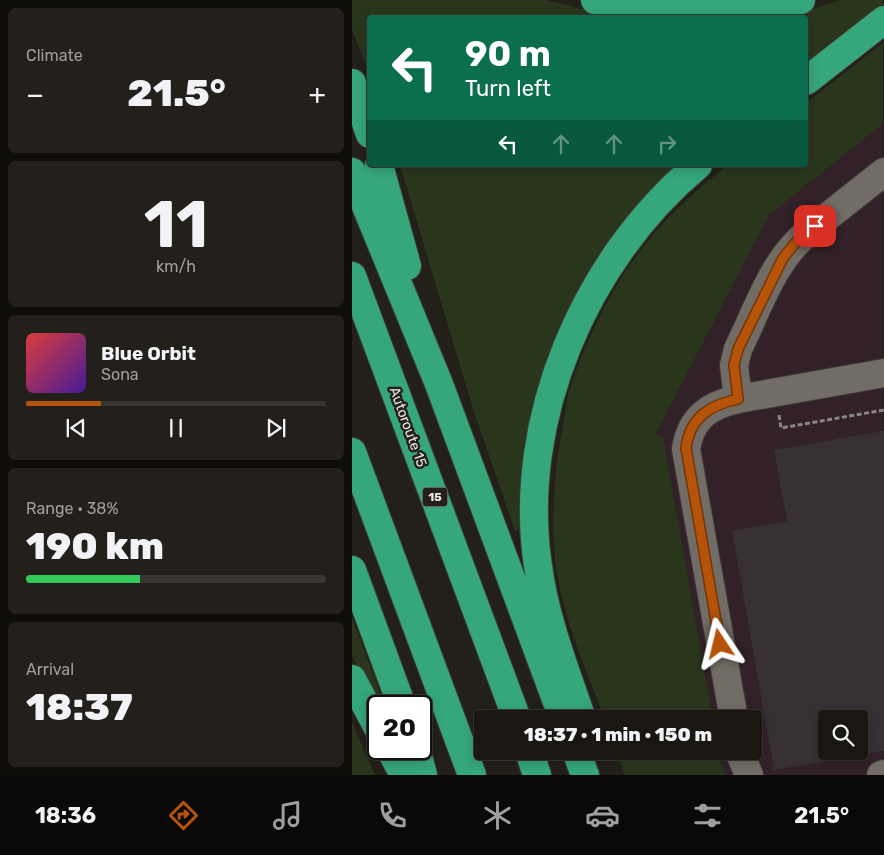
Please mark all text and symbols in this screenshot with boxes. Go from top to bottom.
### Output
text: 90 m [465,33,551,75]
icon: left [382,35,447,100]
text: Climate [26,46,83,65]
text: 21.5° [127,70,226,116]
text: Turn left [465,75,551,102]
text: − [26,78,44,111]
text: + [309,78,326,111]
icon: left [494,130,522,158]
icon: ahead [547,130,575,158]
icon: ahead [600,130,628,158]
icon: right [653,130,681,158]
text: 11 [144,186,208,263]
pin [794,205,836,247]
icon: arrive [801,212,829,240]
text: km/h [156,257,196,276]
text: Blue Orbit [101,342,196,365]
text: Sona [101,365,139,384]
street label: Autoroute 15 [386,385,430,469]
icon: previous [62,414,90,442]
icon: pause [162,414,190,442]
icon: next [262,414,290,442]
road number: 15 [422,488,448,507]
text: Range · 38% [26,499,119,518]
text: 190 km [26,523,164,569]
position arrow [693,617,745,669]
text: Arrival [26,660,74,679]
text: 18:37 [26,684,133,730]
speed limit sign: 20 [367,695,432,760]
map controls [818,710,868,760]
button: search [818,710,868,760]
text: 18:37 · 1 min · 150 m [524,723,712,746]
icon: directions [166,798,201,833]
icon: music [270,798,305,833]
icon: phone [375,798,410,833]
icon: climate [480,798,515,833]
icon: car [585,798,620,833]
icon: filters [690,798,725,833]
text: 18:36 [35,802,96,829]
text: 21.5° [794,802,849,829]

